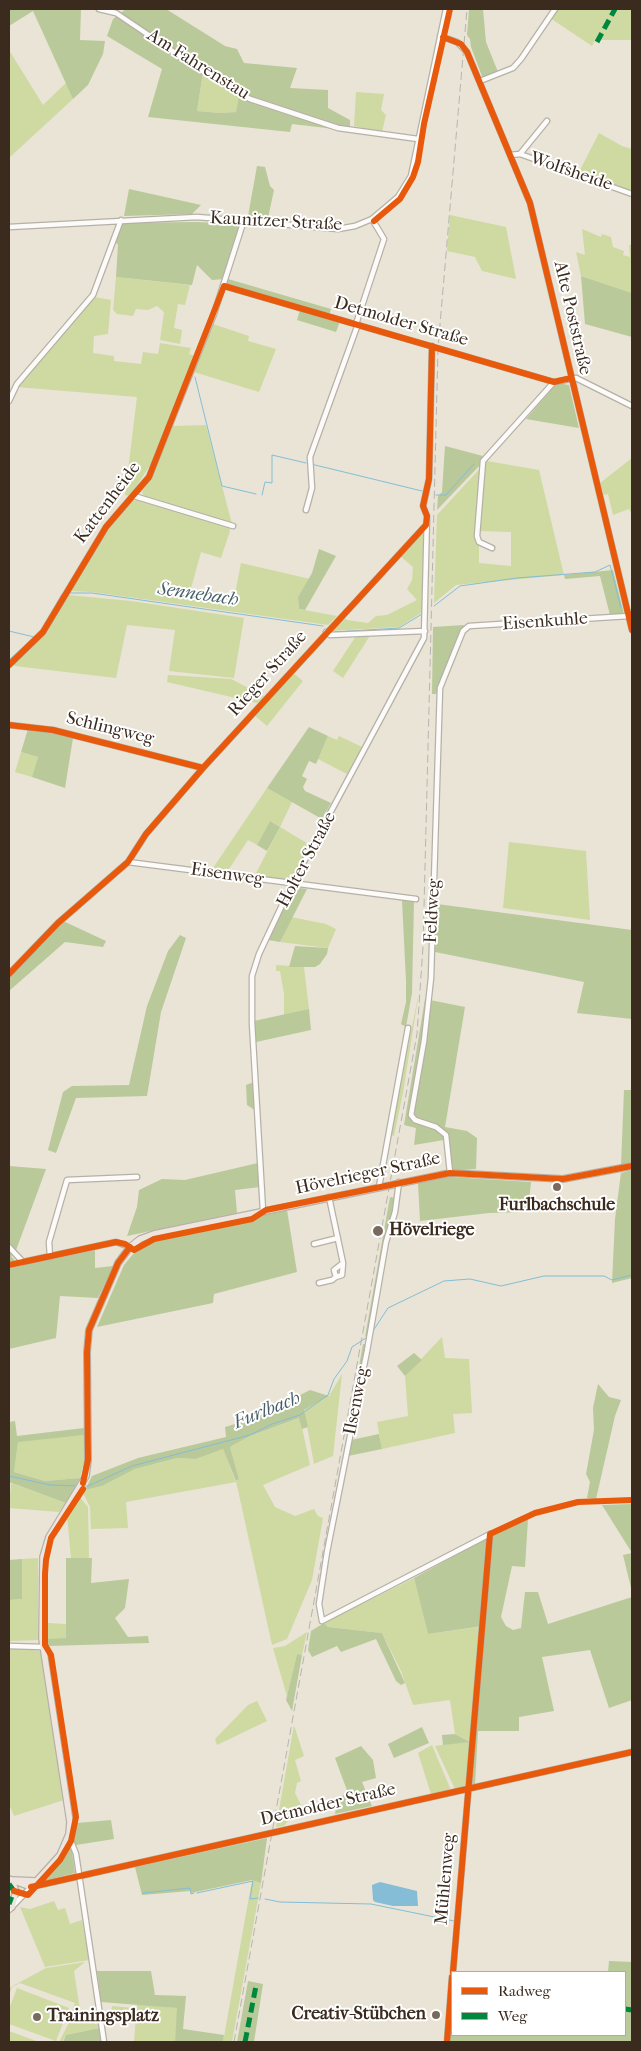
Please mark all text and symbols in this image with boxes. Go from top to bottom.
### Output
street label: Am Fahrenstau [143,25,253,105]
street label: Wolfsheide [527,148,615,196]
street label: Kaunitzer Straße [209,208,343,236]
street label: Alte Poststraße [548,259,596,377]
street label: Detmolder Straße [331,293,471,351]
street label: Kattenheide [70,458,146,548]
water label: Sennebach [156,578,240,612]
street label: Eisenkuhle [502,608,588,636]
street label: Rieger Straße [224,627,312,721]
street label: Schlingweg [64,708,156,750]
street label: Holter Straße [273,808,341,912]
street label: Eisenweg [189,859,265,891]
street label: Feldweg [421,878,445,944]
street label: Hövelrieger Straße [294,1148,442,1200]
marker: Furlbachschule [551,1181,563,1193]
place label: Furlbachschule [499,1195,615,1217]
place label: Hövelriege [389,1220,475,1242]
marker: Hövelriege [371,1224,385,1238]
street label: Ilsenweg [340,1365,374,1437]
water label: Furlbach [230,1387,304,1435]
street label: Detmolder Straße [258,1779,398,1831]
street label: Mühlenweg [431,1832,461,1926]
legend [451,1971,626,2036]
text: Radweg [498,1982,550,2000]
place label: Creativ-Stübchen [292,2004,426,2026]
place label: Trainingsplatz [47,2006,159,2028]
text: Weg [498,2007,527,2025]
marker: Creativ-Stübchen [430,2009,442,2021]
marker: Trainingsplatz [31,2011,43,2023]

